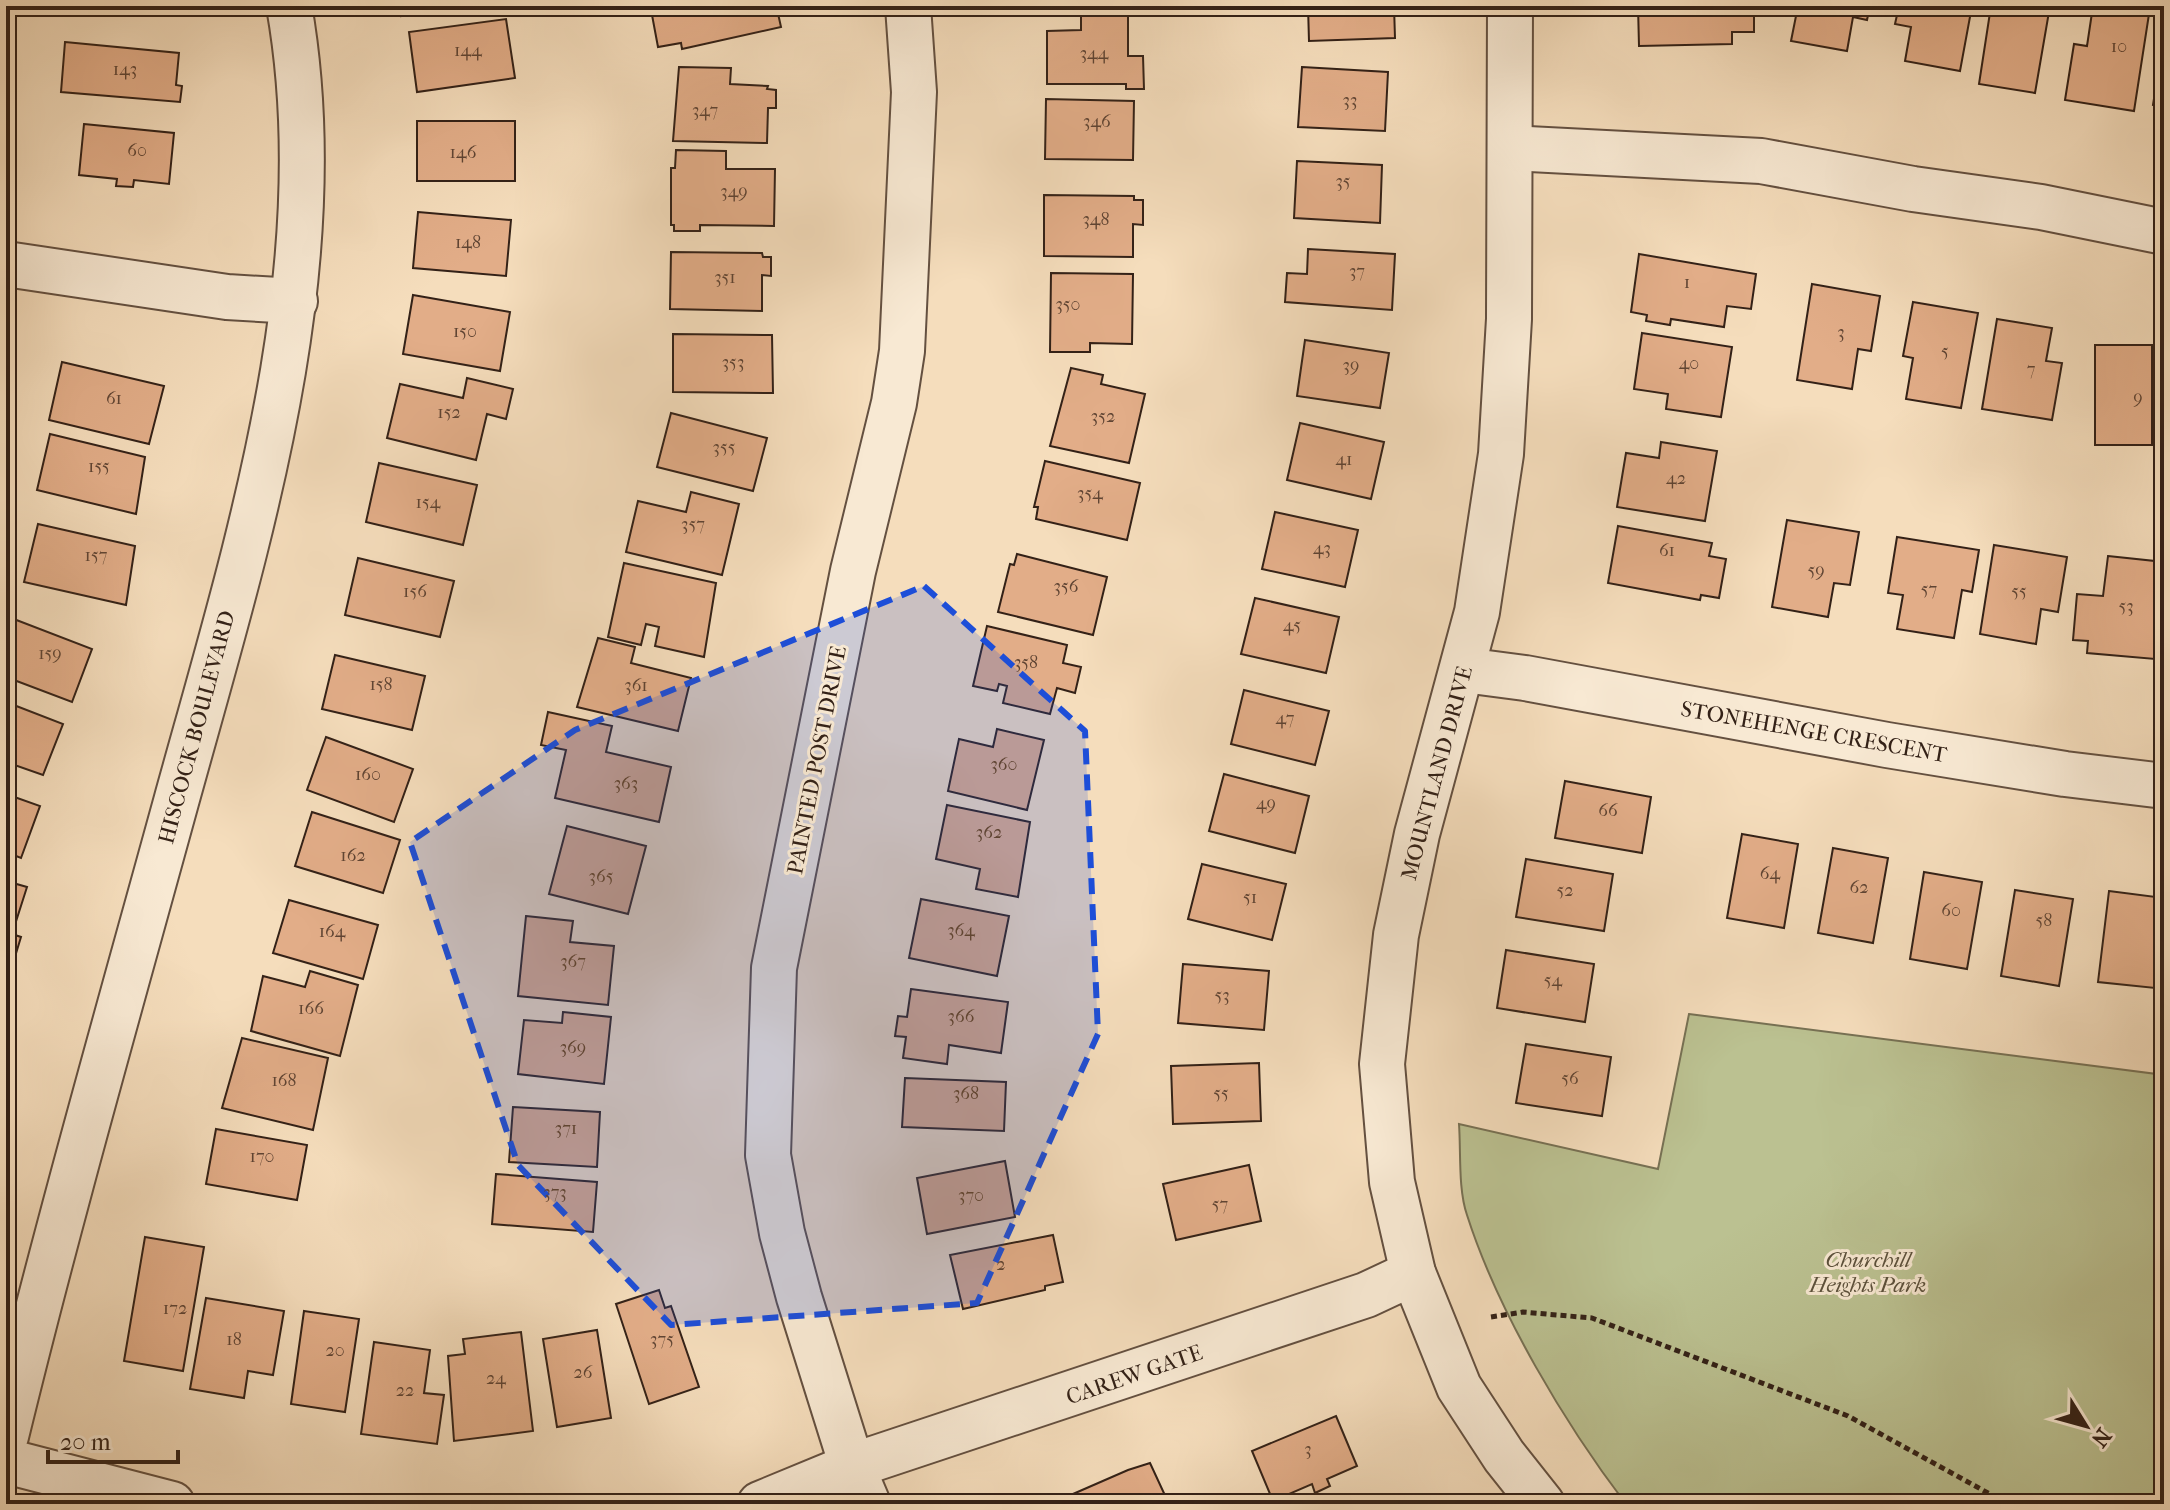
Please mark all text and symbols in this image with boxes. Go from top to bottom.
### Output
house number: 10 [2111,36,2127,57]
house number: 144 [454,40,482,61]
house number: 344 [1080,43,1109,64]
house number: 143 [113,59,137,80]
house number: 33 [1343,90,1357,111]
house number: 347 [692,100,718,121]
house number: 346 [1083,111,1111,132]
house number: 60 [127,140,147,161]
house number: 146 [450,142,477,163]
house number: 35 [1335,171,1351,192]
house number: 349 [720,181,748,202]
house number: 348 [1082,209,1110,230]
house number: 148 [455,232,481,253]
house number: 37 [1349,261,1365,282]
house number: 351 [714,267,736,288]
house number: 1 [1684,272,1690,293]
house number: 350 [1055,294,1081,315]
house number: 150 [453,321,477,342]
house number: 3 [1837,322,1845,343]
house number: 5 [1941,341,1949,362]
house number: 353 [722,352,744,373]
house number: 40 [1679,353,1699,374]
house number: 39 [1343,355,1359,376]
house number: 7 [2027,359,2036,380]
house number: 9 [2133,387,2143,408]
house number: 61 [106,388,122,409]
house number: 152 [437,402,461,423]
house number: 352 [1091,406,1115,427]
house number: 355 [713,437,736,458]
house number: 41 [1335,449,1353,470]
house number: 155 [88,456,110,477]
house number: 42 [1666,468,1686,489]
house number: 354 [1077,483,1103,504]
house number: 154 [416,492,441,513]
house number: 357 [681,514,705,535]
house number: 43 [1313,538,1331,559]
house number: 61 [1659,540,1675,561]
house number: 157 [85,545,108,566]
house number: 59 [1807,560,1825,581]
house number: 356 [1054,576,1079,597]
house number: 57 [1921,579,1938,600]
house number: 156 [403,581,427,602]
house number: 55 [2011,581,2027,602]
house number: 53 [2118,596,2134,617]
street label: HISCOCK BOULEVARD [153,608,241,847]
house number: 45 [1283,615,1301,636]
house number: 159 [38,643,62,664]
street label: PAINTED POST DRIVE [782,644,852,877]
house number: 358 [1014,652,1038,673]
street label: MOUNTLAND DRIVE [1396,663,1478,883]
house number: 158 [369,674,393,695]
house number: 361 [624,675,648,696]
street label: STONEHENGE CRESCENT [1679,696,1950,768]
house number: 47 [1276,708,1295,729]
house number: 360 [990,754,1018,775]
house number: 160 [355,764,381,785]
house number: 363 [614,773,638,794]
house number: 49 [1256,793,1276,814]
house number: 66 [1598,800,1618,821]
house number: 362 [976,822,1002,843]
house number: 162 [340,845,366,866]
house number: 64 [1760,863,1781,884]
house number: 365 [589,866,614,887]
house number: 62 [1849,877,1869,898]
house number: 52 [1556,880,1574,901]
house number: 51 [1243,887,1257,908]
house number: 60 [1941,900,1961,921]
house number: 58 [2036,910,2052,931]
house number: 364 [947,920,975,941]
house number: 164 [319,921,346,942]
house number: 367 [560,951,586,972]
house number: 54 [1544,970,1563,991]
house number: 53 [1214,985,1230,1006]
house number: 166 [298,998,324,1019]
house number: 366 [948,1006,975,1027]
house number: 369 [560,1037,586,1058]
house number: 56 [1561,1068,1579,1089]
house number: 168 [271,1070,297,1091]
house number: 368 [953,1083,979,1104]
house number: 55 [1213,1083,1229,1104]
house number: 371 [555,1118,577,1139]
house number: 170 [250,1146,274,1167]
house number: 373 [543,1182,567,1203]
house number: 370 [958,1185,984,1206]
house number: 57 [1212,1194,1229,1215]
park label: Churchill Heights Park [1809,1247,1926,1298]
house number: 2 [996,1254,1006,1275]
house number: 172 [163,1298,187,1319]
house number: 18 [226,1329,242,1350]
house number: 375 [650,1329,674,1350]
street label: CAREW GATE [1063,1339,1206,1410]
house number: 20 [325,1340,345,1361]
house number: 26 [573,1362,593,1383]
house number: 24 [486,1368,506,1389]
house number: 22 [396,1380,414,1401]
north arrow [2046,1386,2126,1466]
scale bar [48,1414,178,1464]
text: N [2086,1423,2117,1452]
text: 20 m [60,1428,111,1456]
house number: 3 [1304,1439,1312,1460]

